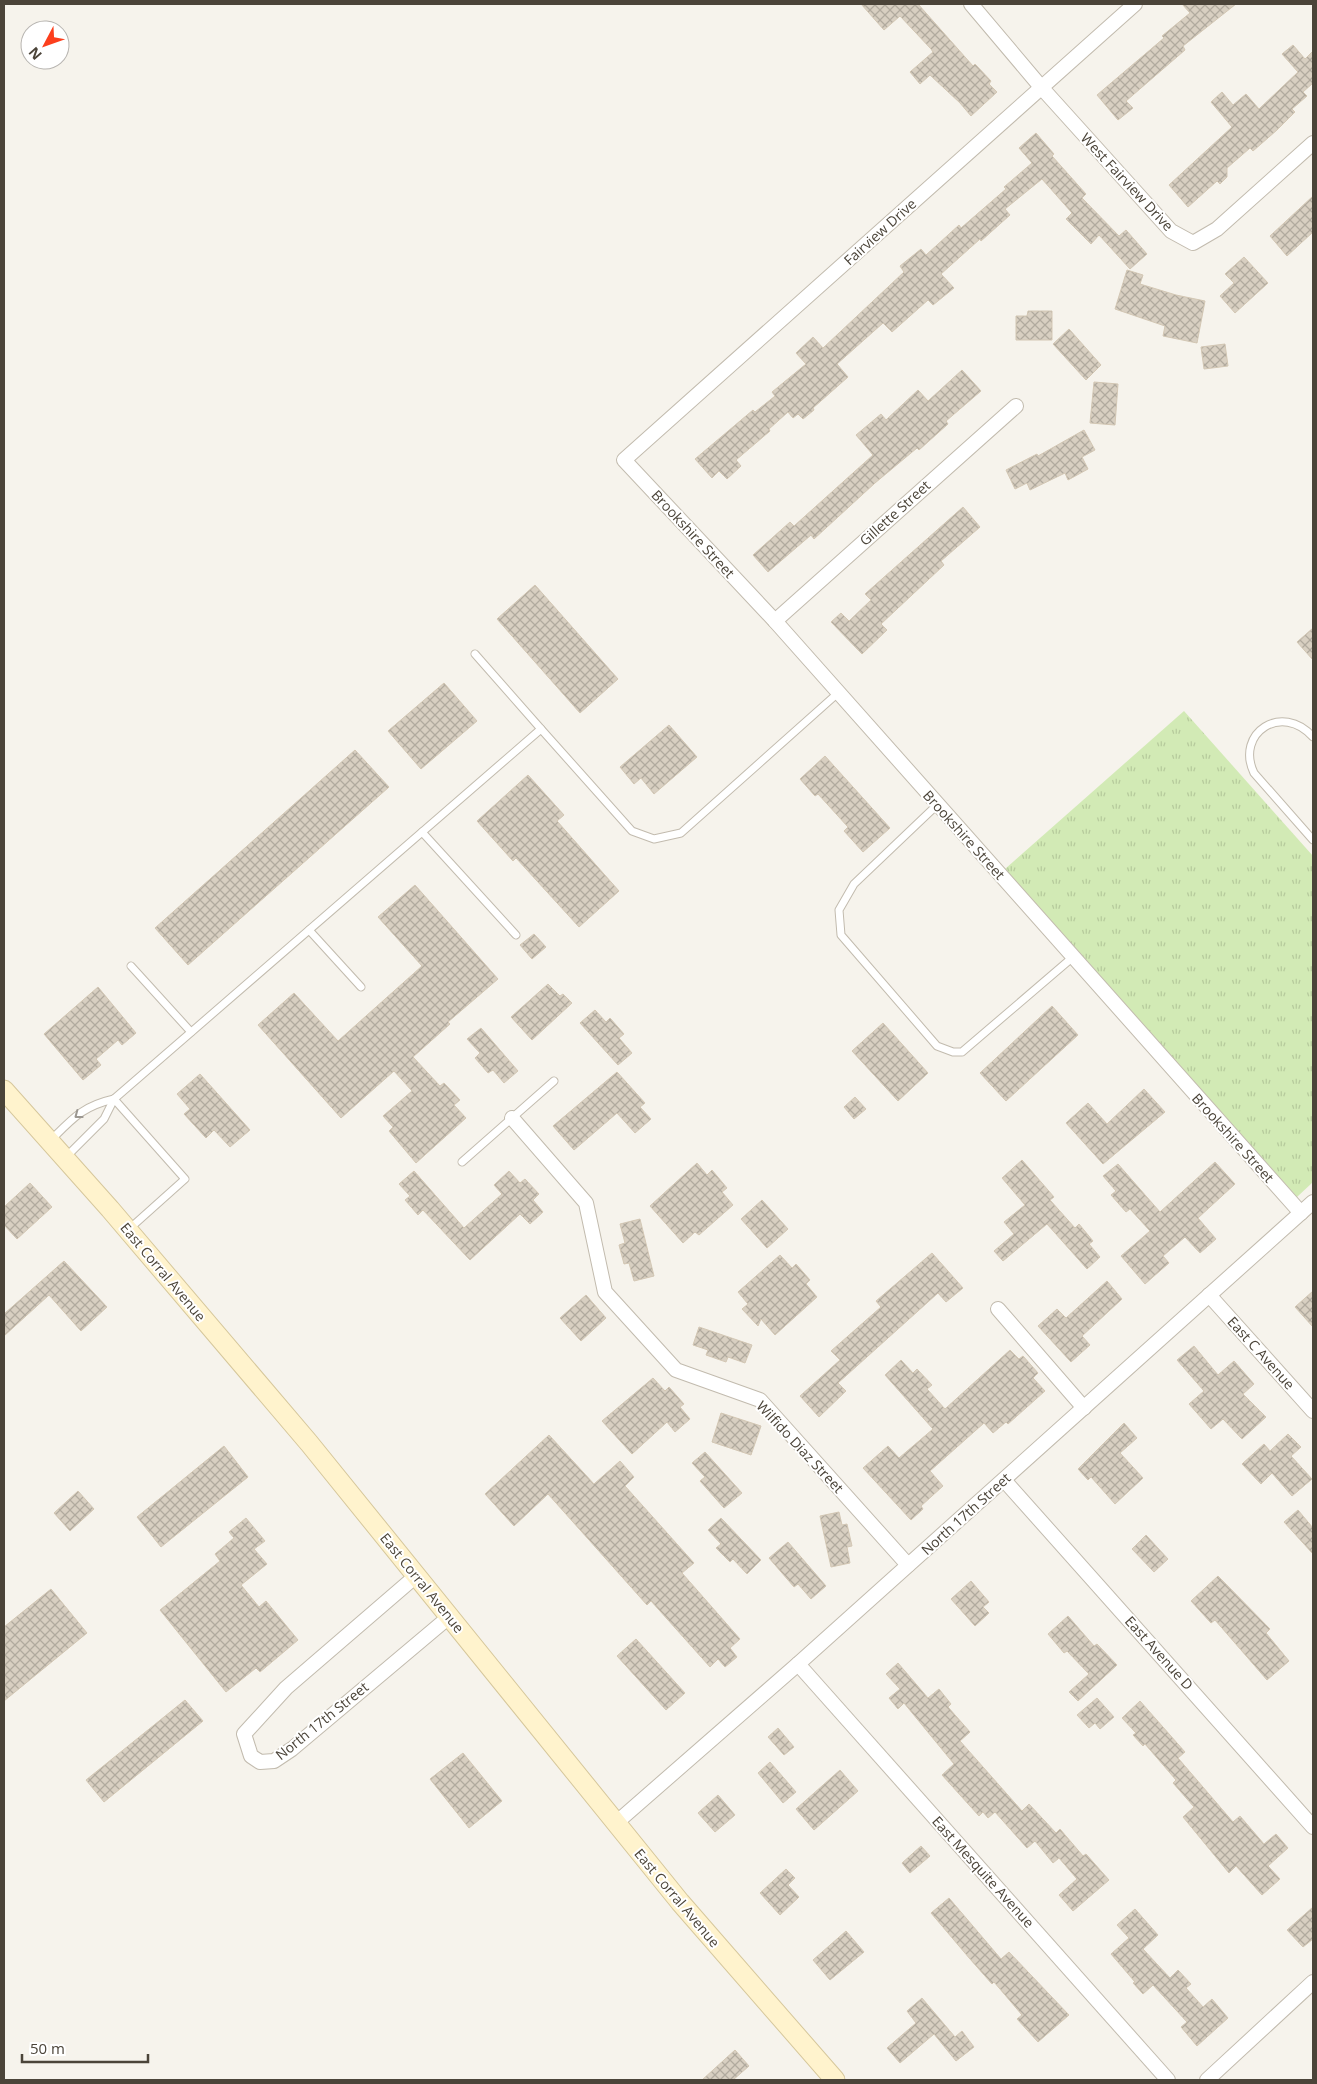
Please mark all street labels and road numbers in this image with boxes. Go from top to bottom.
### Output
street label: West Fairview Drive [1077,129,1178,235]
street label: Fairview Drive [839,194,920,269]
street label: Gillette Street [855,476,934,550]
street label: Brookshire Street [648,485,739,582]
street label: Brookshire Street [919,786,1010,883]
street label: Brookshire Street [1188,1089,1279,1186]
street label: East Corral Avenue [116,1218,210,1325]
street label: East C Avenue [1224,1312,1299,1393]
street label: Wilfido Diaz Street [753,1396,848,1497]
street label: North 17th Street [917,1468,1014,1559]
street label: East Corral Avenue [376,1529,469,1637]
street label: East Avenue D [1121,1612,1198,1694]
street label: North 17th Street [271,1677,372,1764]
street label: East Mesquite Avenue [928,1812,1039,1932]
street label: East Corral Avenue [630,1844,724,1951]

